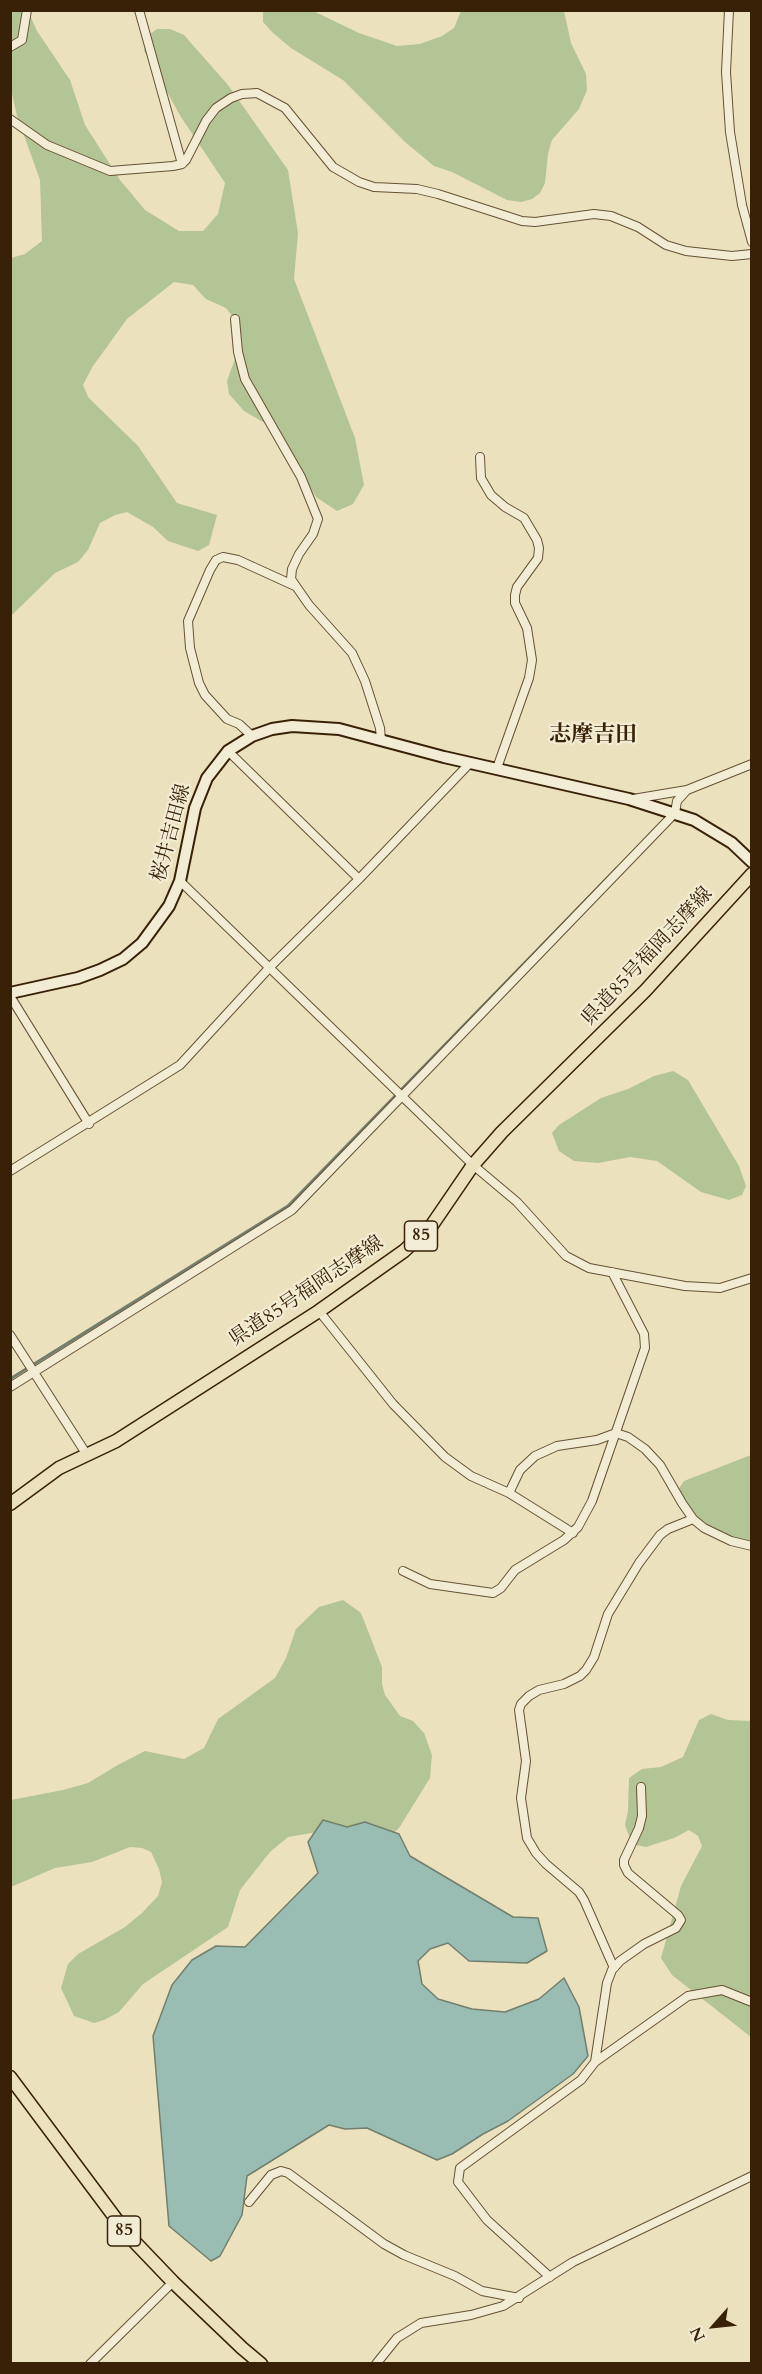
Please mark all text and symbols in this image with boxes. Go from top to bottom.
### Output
district label: 志摩吉田 [549,723,637,749]
street label: 桜井吉田線 [147,782,197,884]
street label: 県道85号福岡志摩線 [578,883,718,1031]
road number: 85 [404,1221,438,1251]
street label: 県道85号福岡志摩線 [225,1232,389,1352]
road number: 85 [108,2216,140,2246]
north arrow [684,2296,744,2356]
text: N [685,2323,711,2345]

